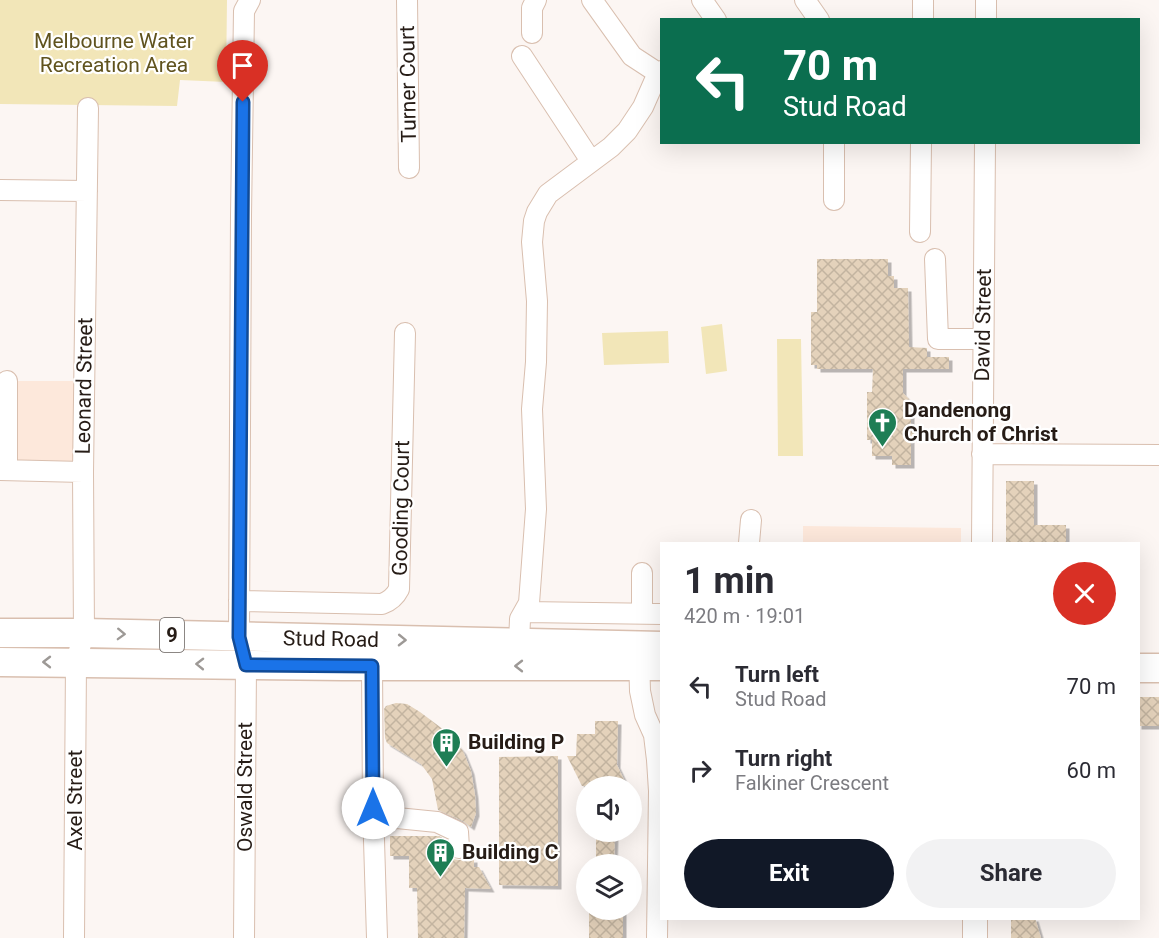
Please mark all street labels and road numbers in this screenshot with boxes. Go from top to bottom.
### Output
street label: Turner Court [395,25,421,143]
street label: David Street [970,268,996,382]
street label: Leonard Street [71,317,97,455]
street label: Gooding Court [388,440,414,576]
road number: 9 [160,618,184,652]
street label: Stud Road [283,626,379,652]
street label: Oswald Street [233,722,257,852]
street label: Axel Street [63,749,87,850]

